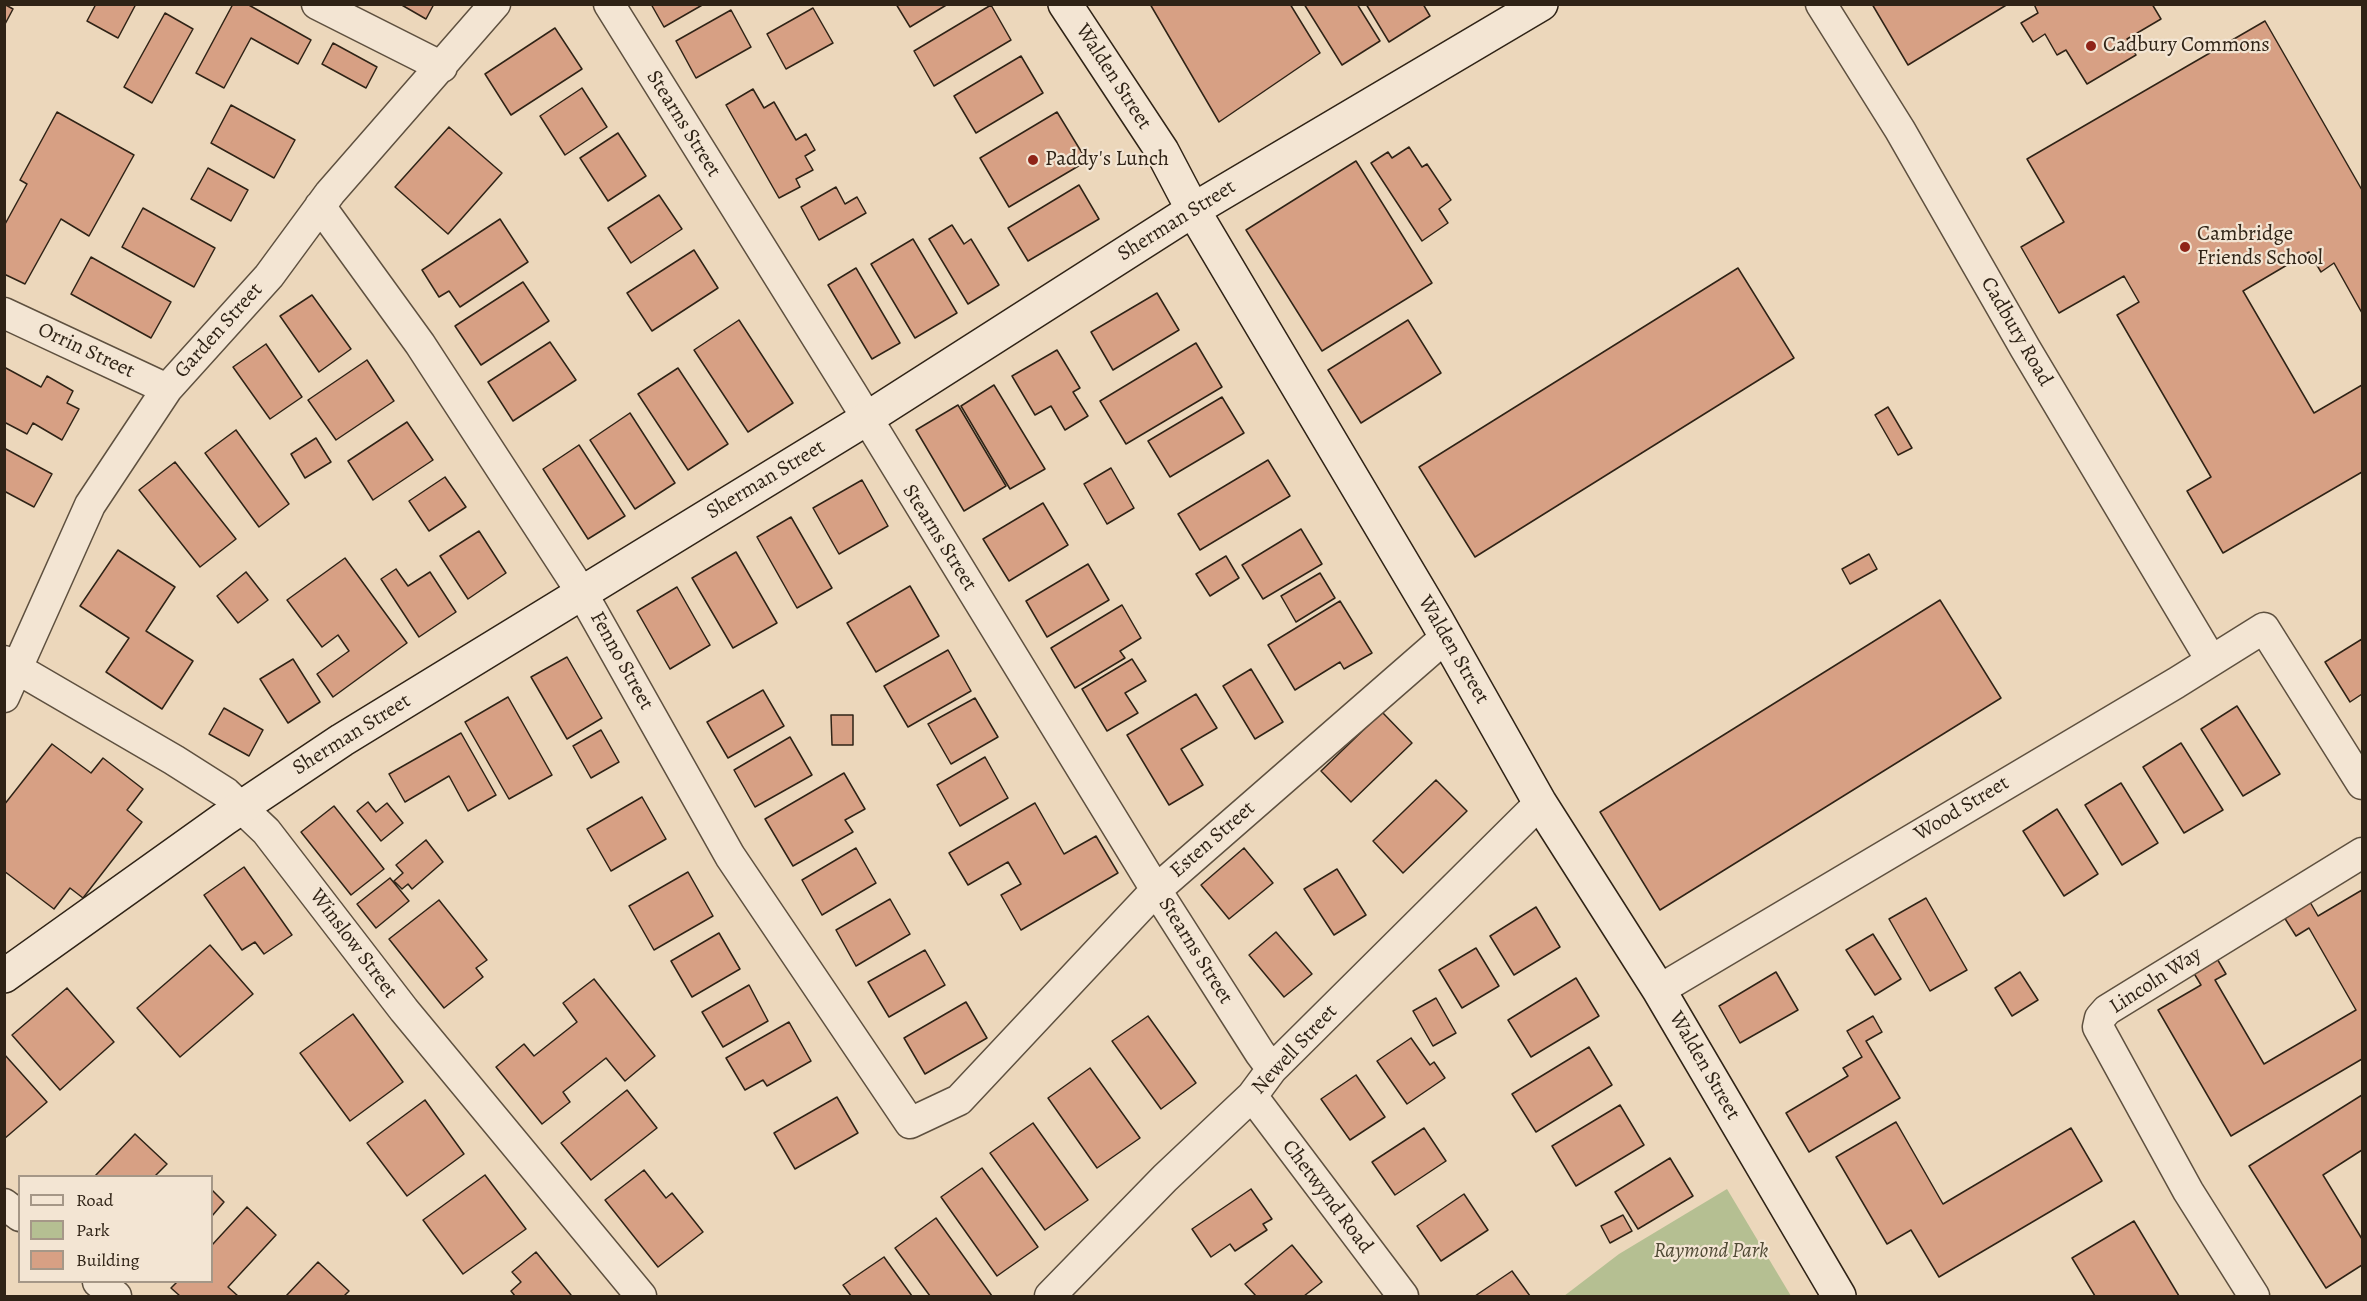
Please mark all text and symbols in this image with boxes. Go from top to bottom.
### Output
street label: Walden Street [1070,19,1156,135]
place label: Cadbury Commons [2103,33,2270,59]
marker: Cadbury Commons [2084,39,2098,53]
street label: Stearns Street [640,66,726,182]
place label: Paddy's Lunch [1045,147,1169,173]
marker: Paddy's Lunch [1026,153,1040,167]
street label: Sherman Street [1113,175,1241,267]
place label: Cambridge Friends School [2197,222,2323,272]
marker: Cambridge Friends School [2178,240,2192,254]
street label: Cadbury Road [1975,273,2057,391]
street label: Garden Street [170,278,268,384]
street label: Orrin Street [34,318,138,384]
street label: Sherman Street [702,435,830,525]
street label: Stearns Street [896,480,982,596]
street label: Walden Street [1412,591,1494,709]
street label: Fenno Street [584,607,658,715]
street label: Sherman Street [288,689,416,781]
street label: Wood Street [1910,771,2014,847]
street label: Esten Street [1165,796,1261,884]
street label: Winslow Street [304,884,402,1004]
street label: Stearns Street [1152,893,1238,1009]
street label: Lincoln Way [2105,942,2207,1020]
street label: Newell Street [1247,1000,1343,1100]
street label: Walden Street [1663,1007,1745,1125]
street label: Chetwynd Road [1276,1135,1378,1259]
legend [18,1175,213,1283]
text: Road [76,1188,113,1212]
text: Park [76,1218,110,1242]
park label: Raymond Park [1654,1239,1768,1265]
text: Building [76,1248,140,1272]

